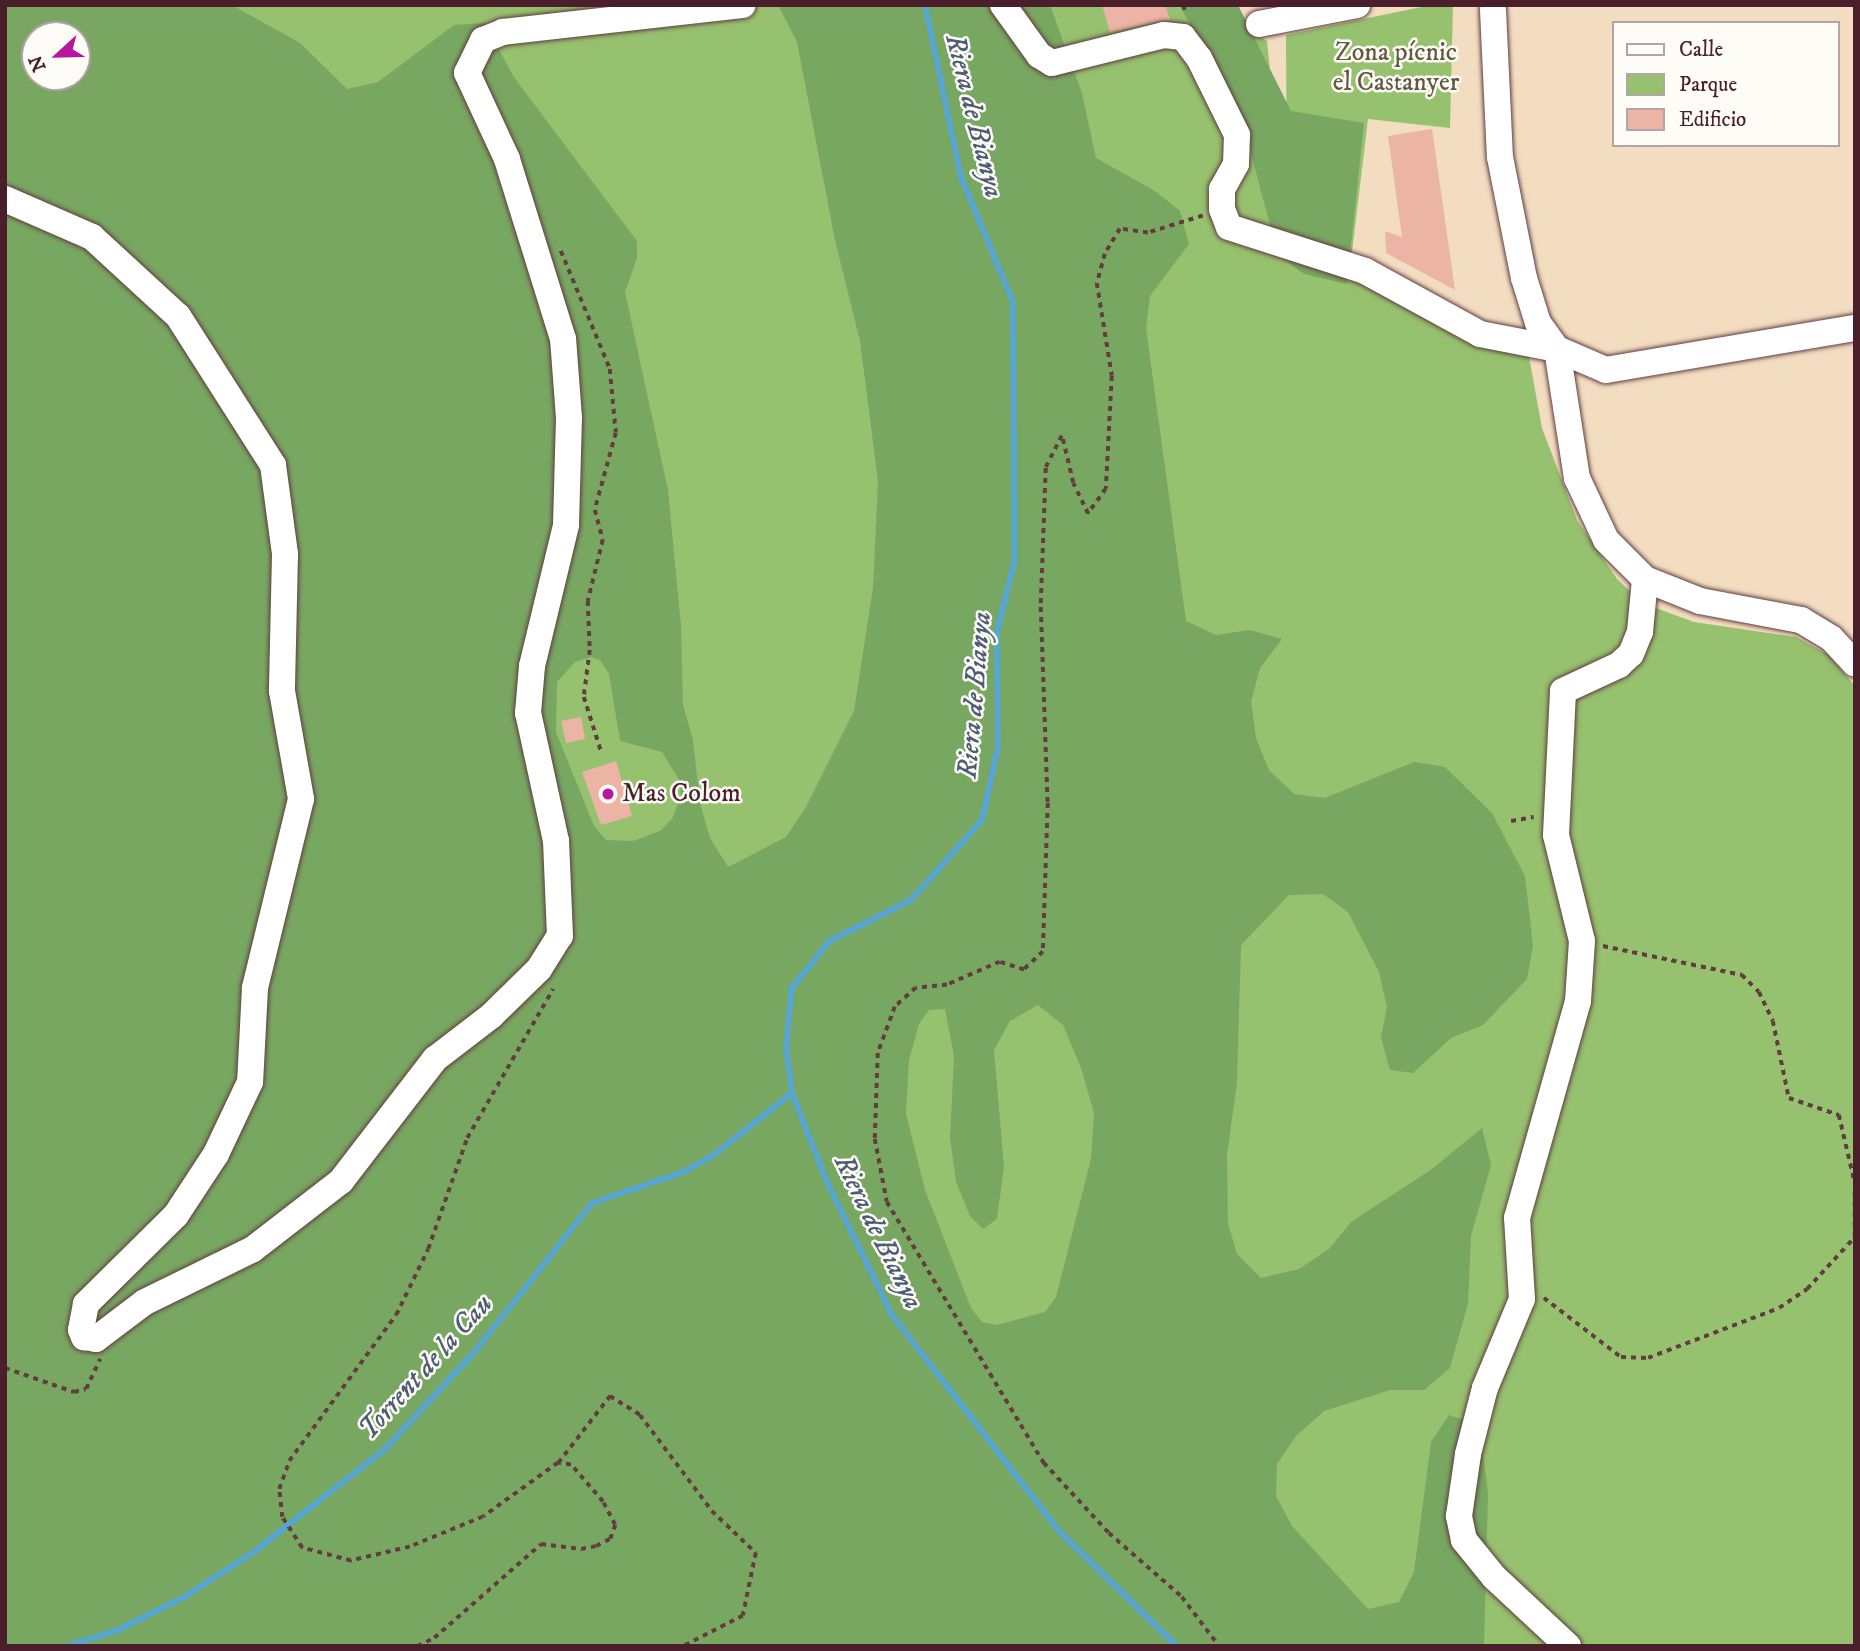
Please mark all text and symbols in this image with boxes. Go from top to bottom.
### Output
north arrow [21,21,91,91]
legend [1612,21,1839,147]
water label: Riera de Bianya [937,31,1011,201]
park label: Zona pícnic el Castanyer [1333,37,1459,98]
text: Calle [1679,37,1723,63]
text: N [24,52,52,75]
text: Parque [1679,72,1737,98]
text: Edificio [1679,107,1746,133]
water label: Riera de Bianya [951,610,999,780]
place label: Mas Colom [622,778,741,810]
marker: Mas Colom [600,786,616,802]
water label: Riera de Bianya [826,1150,930,1314]
water label: Torrent de la Cau [352,1287,500,1447]

